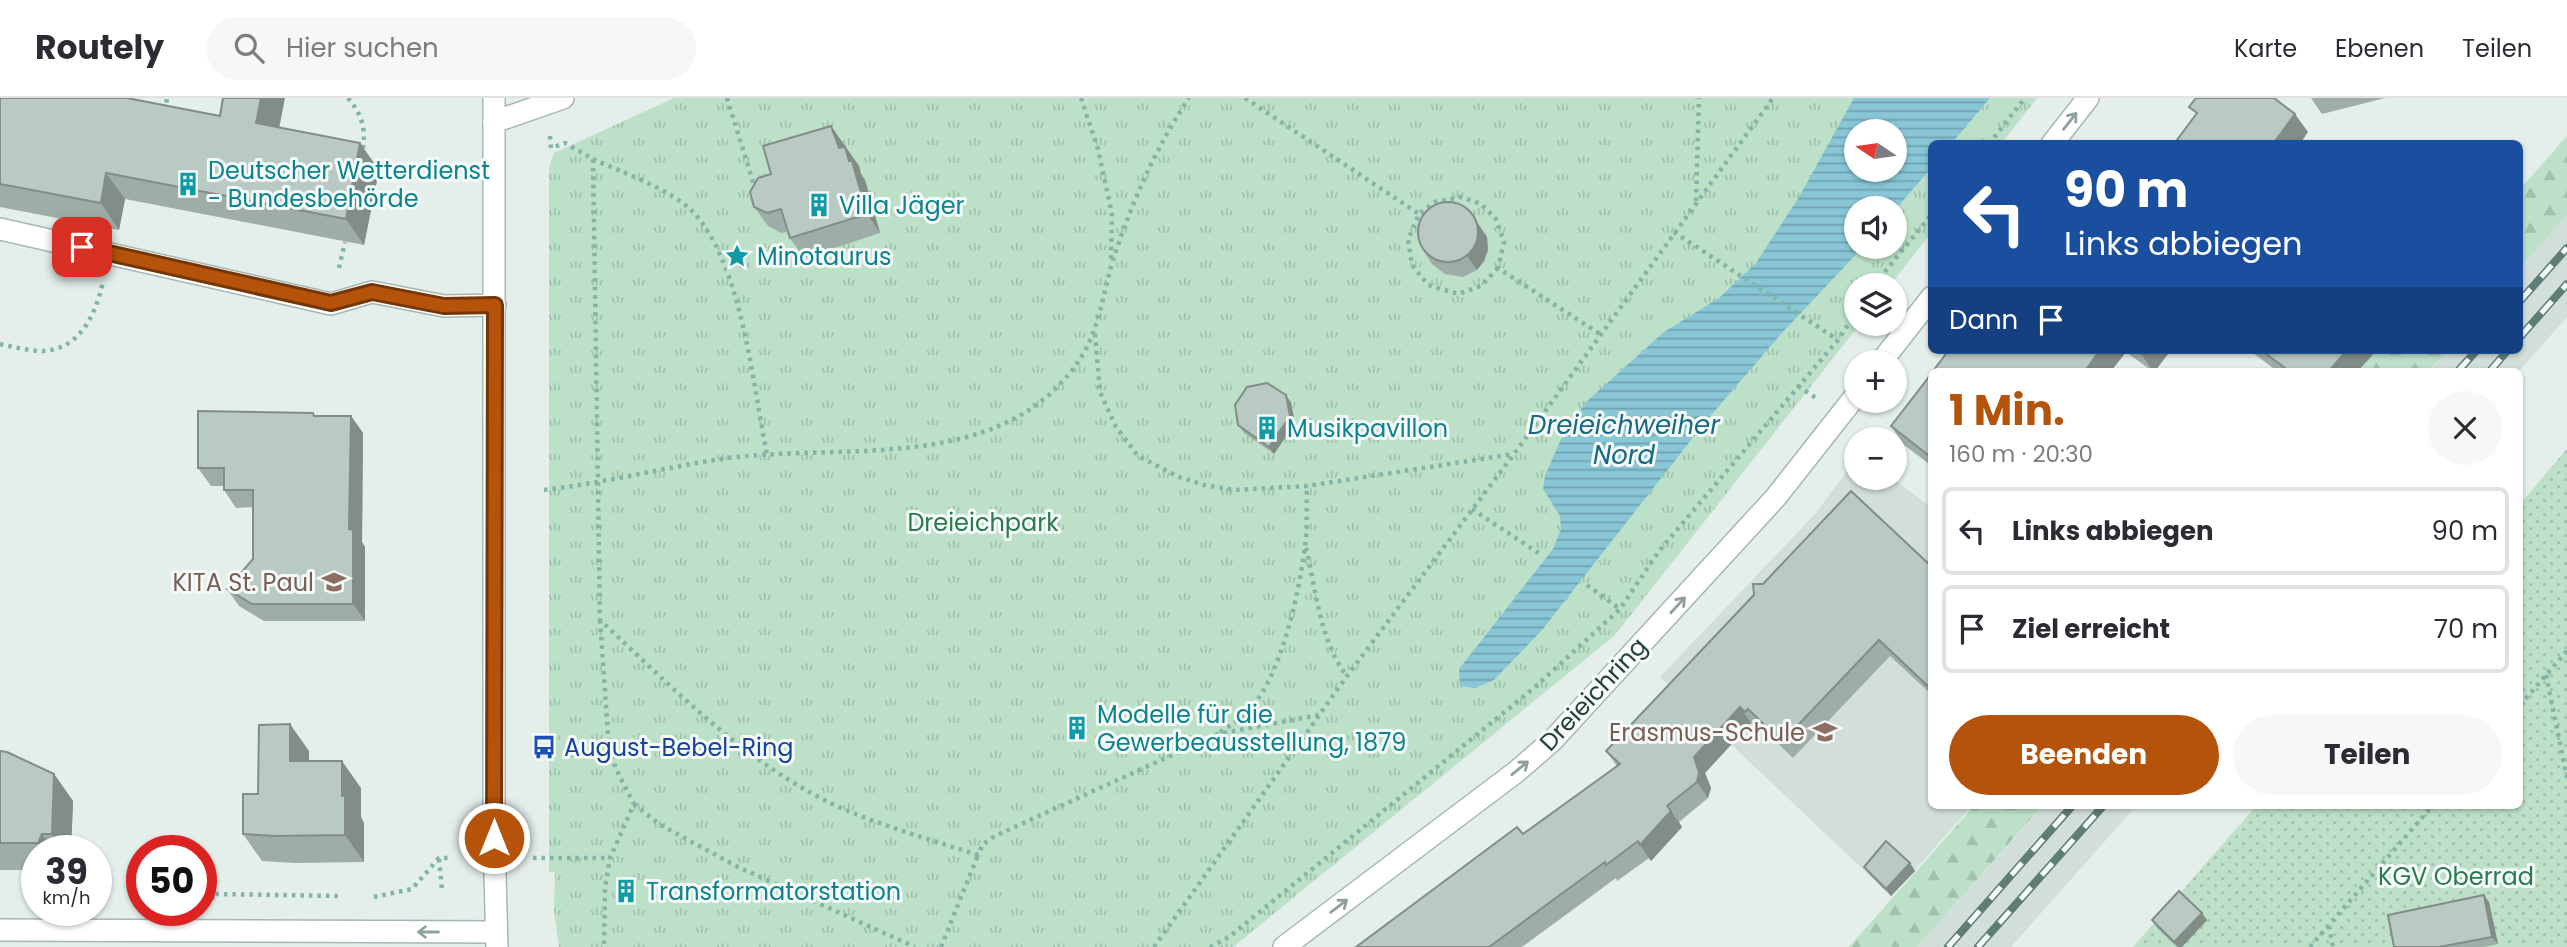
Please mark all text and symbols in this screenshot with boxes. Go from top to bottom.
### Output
search box [206,17,696,80]
text: Routely [35,24,164,71]
icon: search [230,29,268,67]
text: Hier suchen [286,30,439,66]
text: Karte [2234,32,2297,65]
text: Ebenen [2335,32,2424,65]
text: Teilen [2462,32,2532,65]
one-way arrow [2062,112,2077,130]
north arrow [1844,119,1908,182]
map controls [1844,119,1907,490]
place label: Deutscher Wetterdienst - Bundesbehörde [208,154,490,215]
text: 90 m [2064,156,2188,224]
icon: left [1949,168,2040,259]
building icon: Deutscher Wetterdienst - Bundesbehörde [174,170,202,198]
place label: Villa Jäger [839,189,965,222]
building icon: Villa Jäger [805,191,833,219]
button: sound [1844,196,1907,259]
pin [52,217,112,277]
text: Links abbiegen [2064,221,2302,266]
icon: arrive [63,228,101,266]
place label: Minotaurus [757,240,891,273]
place icon: Minotaurus [723,242,751,270]
button: layers [1844,273,1907,336]
icon: arrive [2032,301,2070,339]
text: Dann [1949,302,2018,338]
button: + [1844,350,1907,413]
text: 1 Min. [1949,381,2065,440]
button: close [2428,391,2502,465]
water label: Dreieichweiher Nord [1528,407,1721,473]
place label: Musikpavillon [1287,412,1448,445]
building icon: Musikpavillon [1253,414,1281,442]
button: − [1844,427,1907,490]
text: 160 m · 20:30 [1949,438,2093,470]
park label: Dreieichpark [907,506,1059,539]
icon: left [1953,512,1991,550]
text: Links abbiegen [2012,513,2214,549]
text: 90 m [2432,513,2498,549]
place label: KITA St. Paul [172,566,314,599]
school or university icon: KITA St. Paul [320,568,348,596]
one-way arrow [1669,597,1686,614]
icon: arrive [1953,610,1991,648]
text: Ziel erreicht [2012,611,2170,647]
text: 70 m [2434,611,2498,647]
street label: Dreieichring [1532,630,1654,758]
place label: Modelle für die Gewerbeausstellung, 1879 [1097,698,1406,759]
building icon: Modelle für die Gewerbeausstellung, 1879 [1063,714,1091,742]
button: Beenden [1949,715,2219,795]
button: Teilen [2233,715,2502,795]
place label: Erasmus-Schule [1609,716,1805,749]
school or university icon: Erasmus-Schule [1811,718,1839,746]
place label: August-Bebel-Ring [564,731,794,764]
bus stop icon: August-Bebel-Ring [530,733,558,761]
one-way arrow [1511,761,1529,776]
position arrow [457,801,531,875]
speed limit sign: 50 [126,835,217,926]
text: 39 [45,847,88,896]
park label: KGV Oberrad [2378,860,2534,893]
place label: Transformatorstation [646,875,901,908]
building icon: Transformatorstation [612,877,640,905]
text: km/h [43,885,90,910]
one-way arrow [1329,898,1348,913]
one-way arrow [416,925,439,939]

